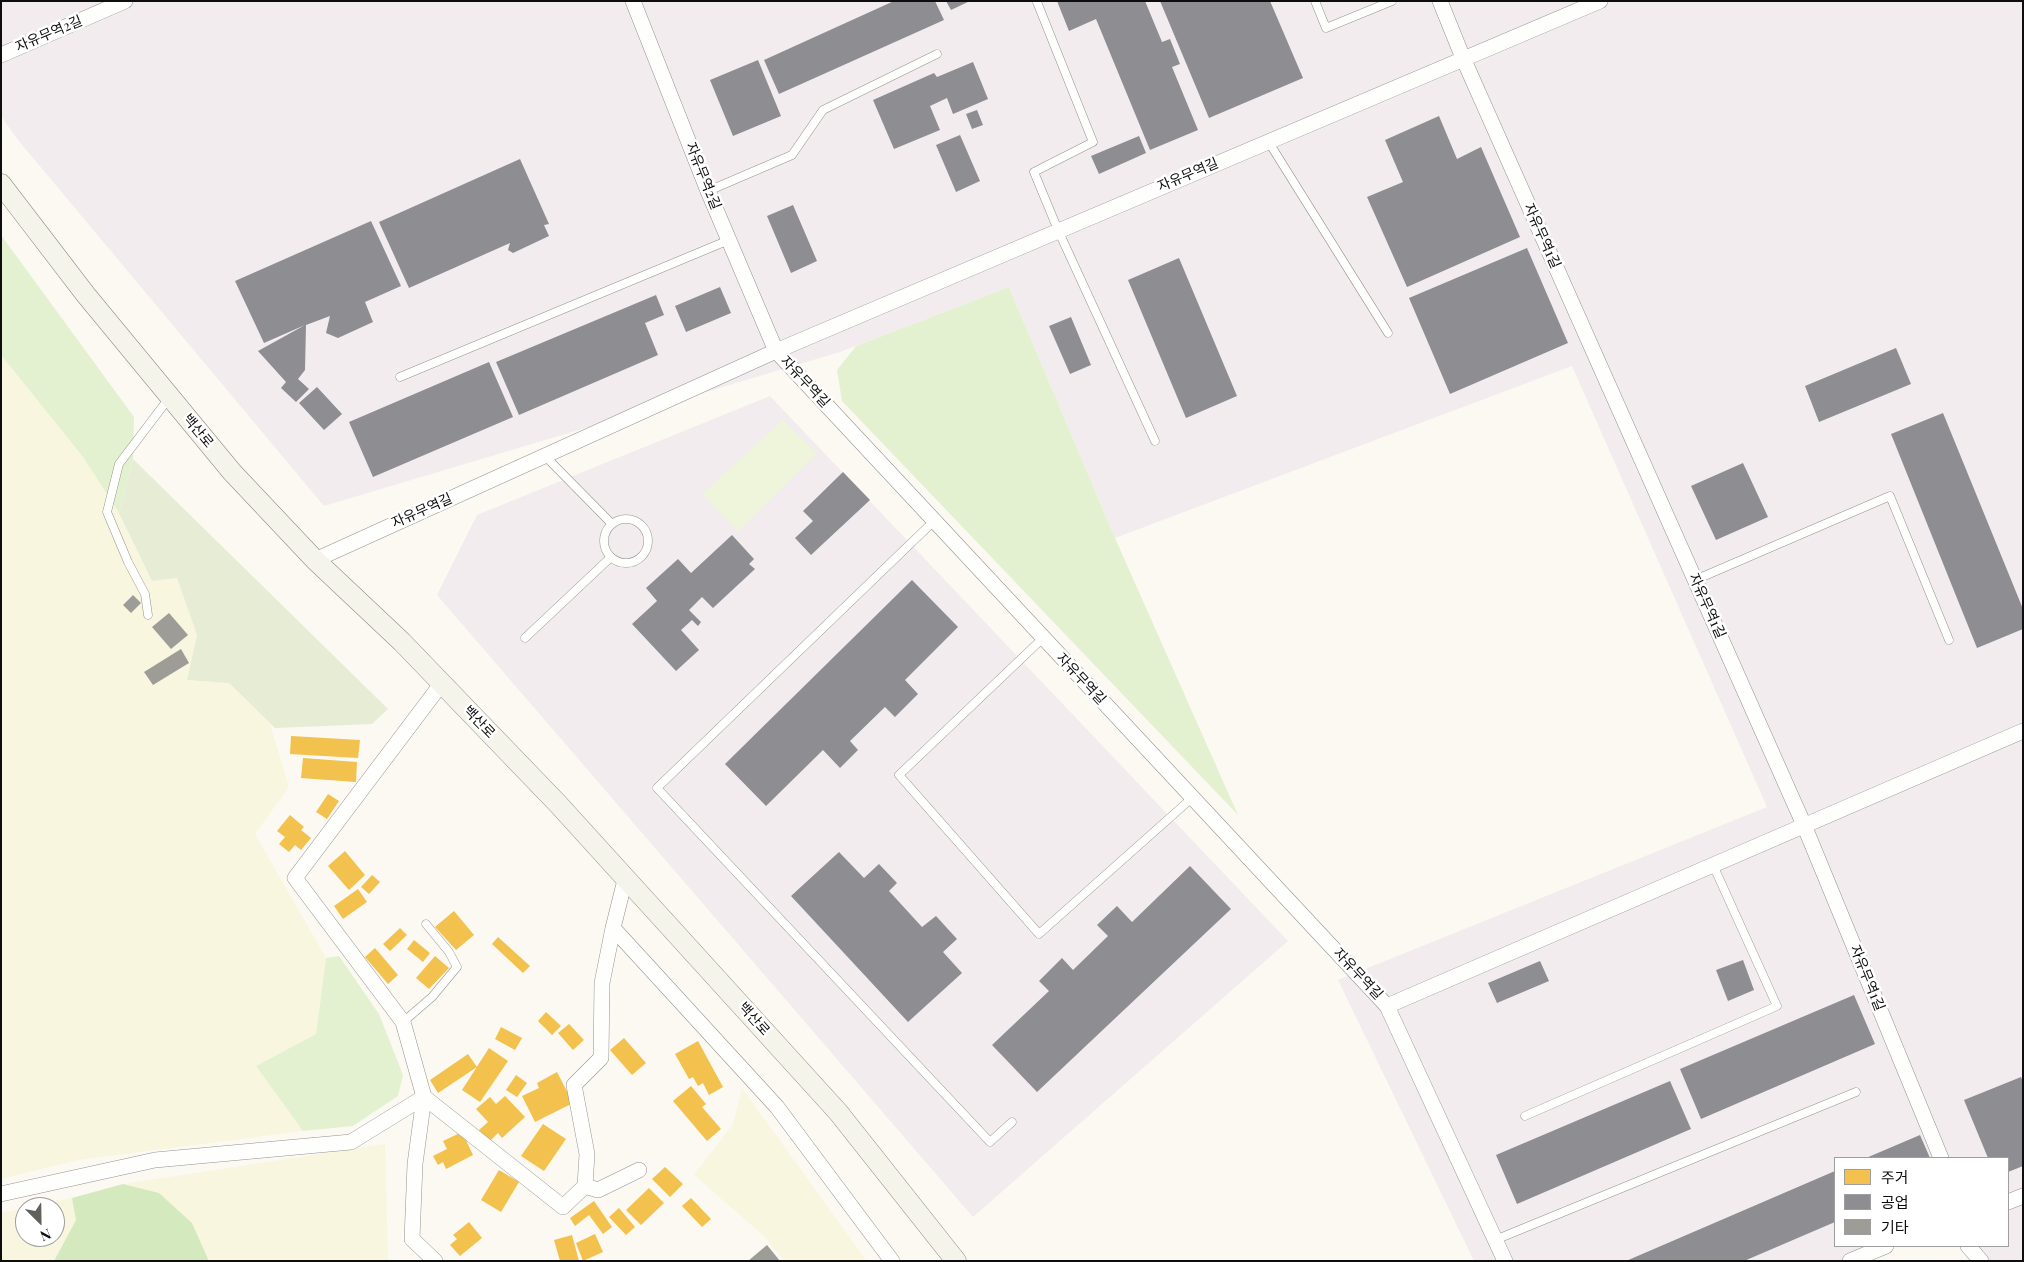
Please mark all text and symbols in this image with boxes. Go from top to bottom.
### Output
street label: 자유무역2길 [13,12,85,56]
street label: 자유무역2길 [682,140,724,212]
street label: 자유무역길 [1155,155,1221,195]
street label: 자유무역1길 [1520,201,1564,271]
street label: 자유무역길 [777,353,833,411]
street label: 백산로 [179,411,217,451]
street label: 자유무역길 [389,490,455,532]
street label: 자유무역1길 [1685,571,1729,641]
street label: 자유무역길 [1053,650,1109,708]
street label: 백산로 [460,702,498,742]
street label: 자유무역1길 [1846,943,1888,1013]
street label: 자유무역길 [1330,945,1386,1003]
street label: 백산로 [735,999,773,1039]
legend [1834,1157,2009,1247]
text: 주거 [1881,1167,1909,1187]
text: 공업 [1881,1192,1909,1212]
north arrow [15,1197,65,1247]
text: 기타 [1881,1217,1909,1237]
text: N [37,1225,54,1246]

